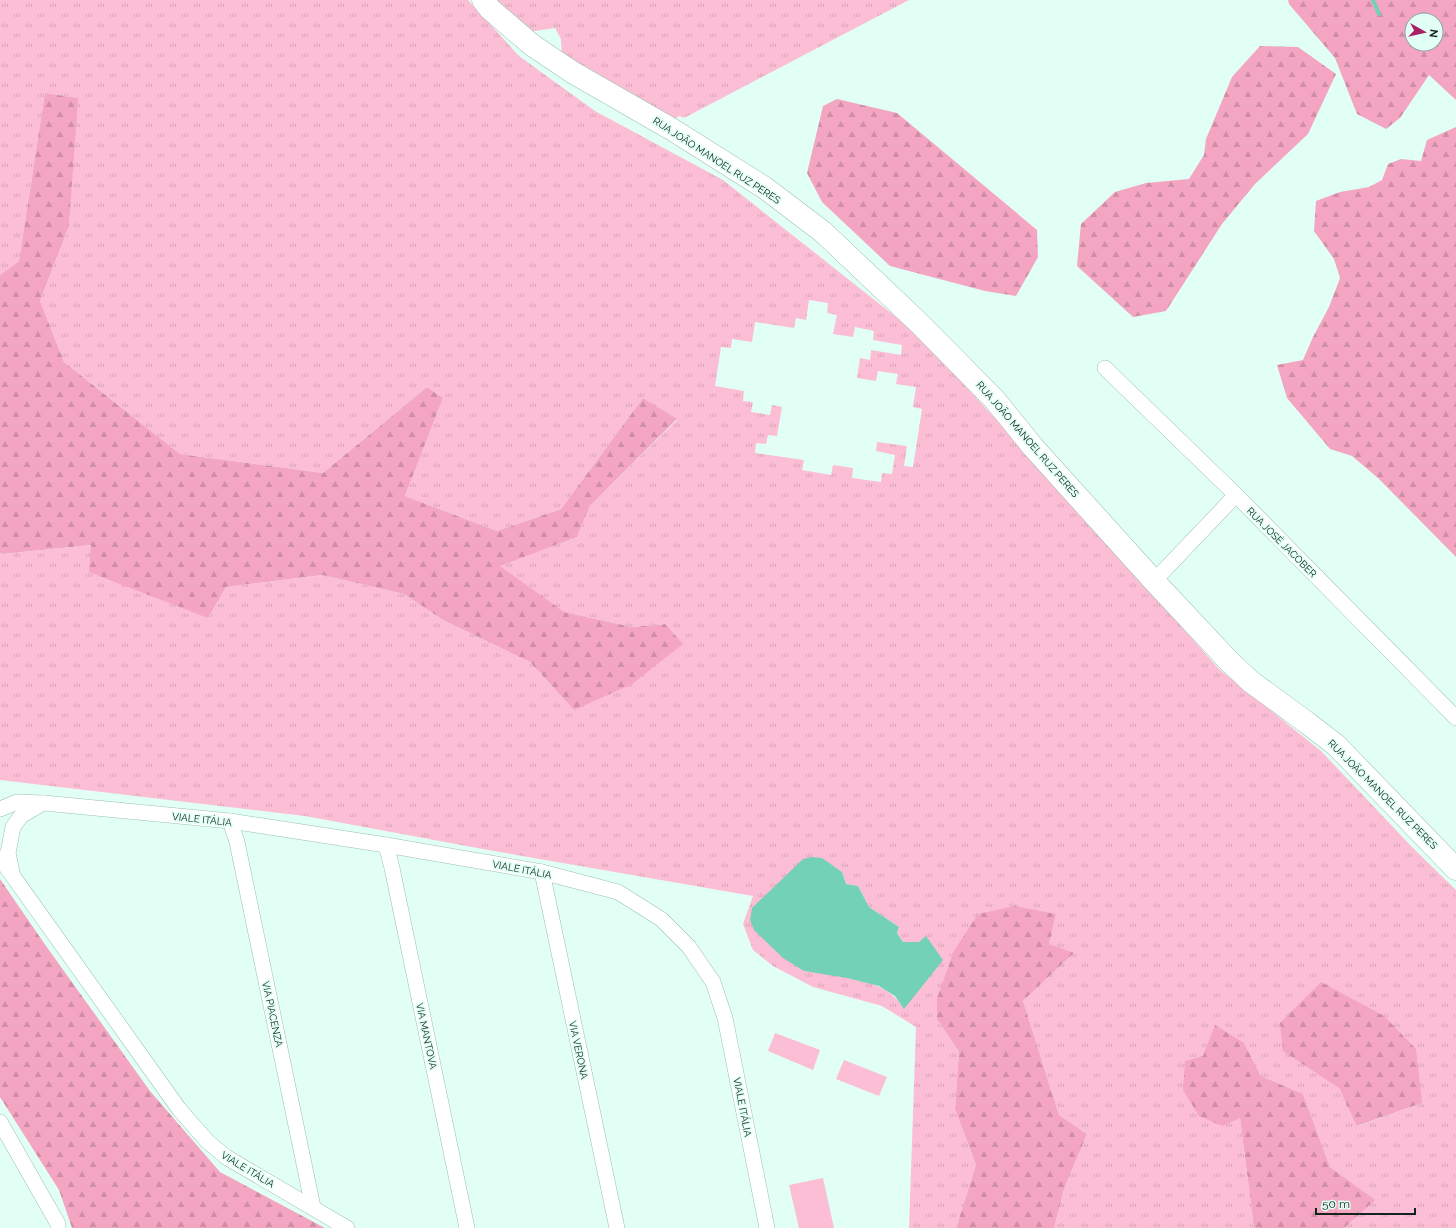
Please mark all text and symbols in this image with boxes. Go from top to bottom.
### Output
north arrow [1404,12,1444,52]
text: N [1426,28,1440,38]
street label: RUA JOÃO MANOEL RUZ PERES [651,115,783,206]
street label: RUA JOÃO MANOEL RUZ PERES [974,379,1081,500]
street label: RUA JOSÉ JACOBER [1245,505,1319,580]
street label: RUA JOÃO MANOEL RUZ PERES [1326,737,1440,851]
street label: VIALE ITÁLIA [171,811,233,828]
street label: VIALE ITÁLIA [491,858,553,881]
street label: VIA PIACENZA [260,980,285,1048]
street label: VIA MANTOVA [414,1002,439,1071]
street label: VIA VERONA [567,1020,590,1080]
street label: VIALE ITÁLIA [731,1076,754,1138]
street label: VIALE ITÁLIA [219,1149,277,1190]
scale bar [1316,1190,1415,1216]
text: 50 m [1322,1197,1350,1211]

